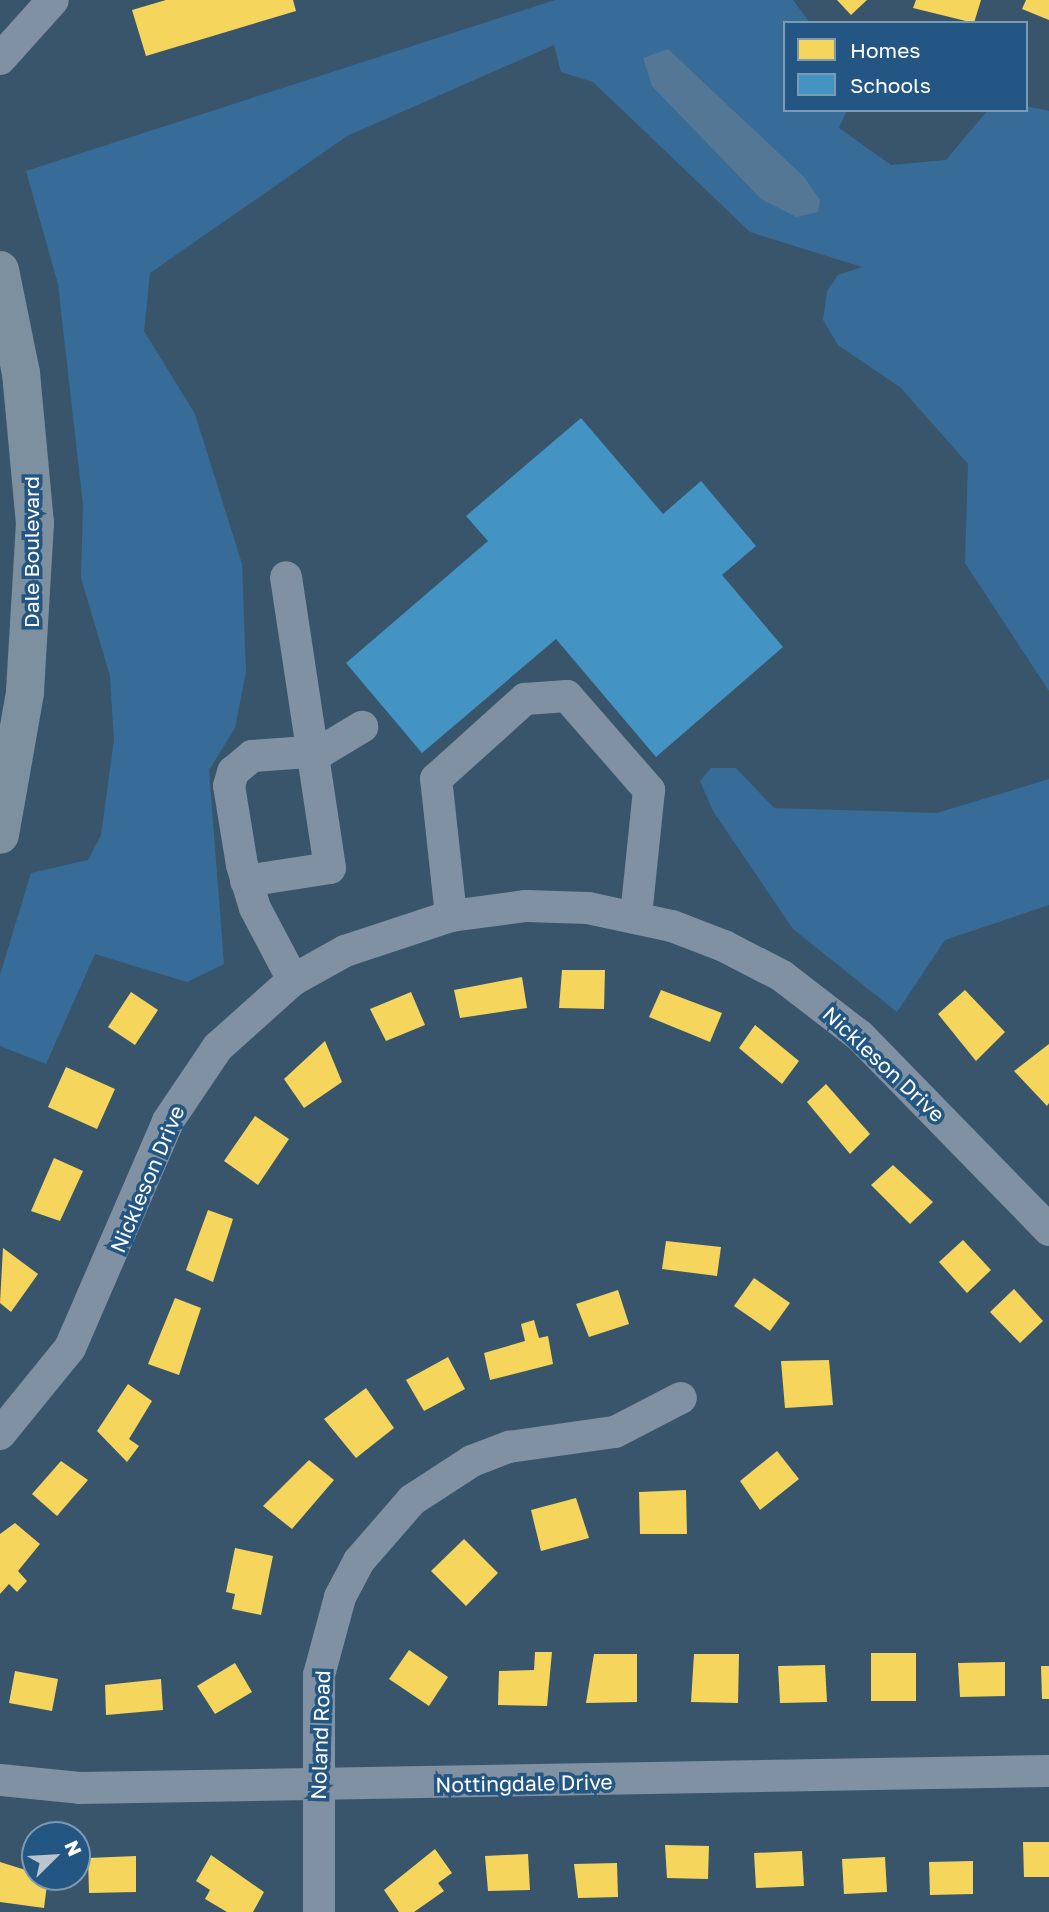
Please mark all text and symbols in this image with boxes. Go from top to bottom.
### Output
legend [783,21,1028,112]
text: Homes [850,37,920,63]
text: Schools [850,72,931,98]
street label: Dale Boulevard [18,476,44,628]
street label: Nickleson Drive [818,1001,950,1127]
street label: Nickleson Drive [105,1102,189,1256]
street label: Noland Road [305,1670,335,1800]
street label: Nottingdale Drive [435,1769,613,1797]
north arrow [21,1821,91,1891]
text: N [60,1837,87,1859]

